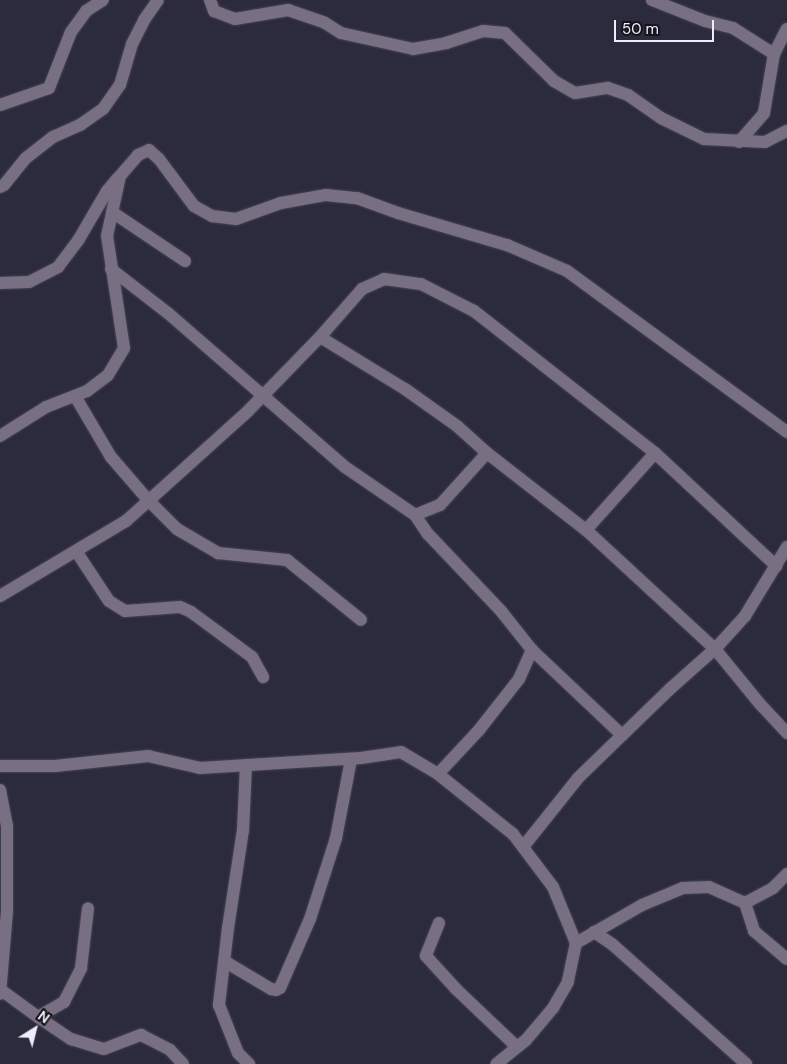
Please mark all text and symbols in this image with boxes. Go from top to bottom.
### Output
scale bar [617,10,717,42]
text: 50 m [622,19,659,39]
north arrow [10,1004,60,1054]
text: N [34,1007,53,1027]

